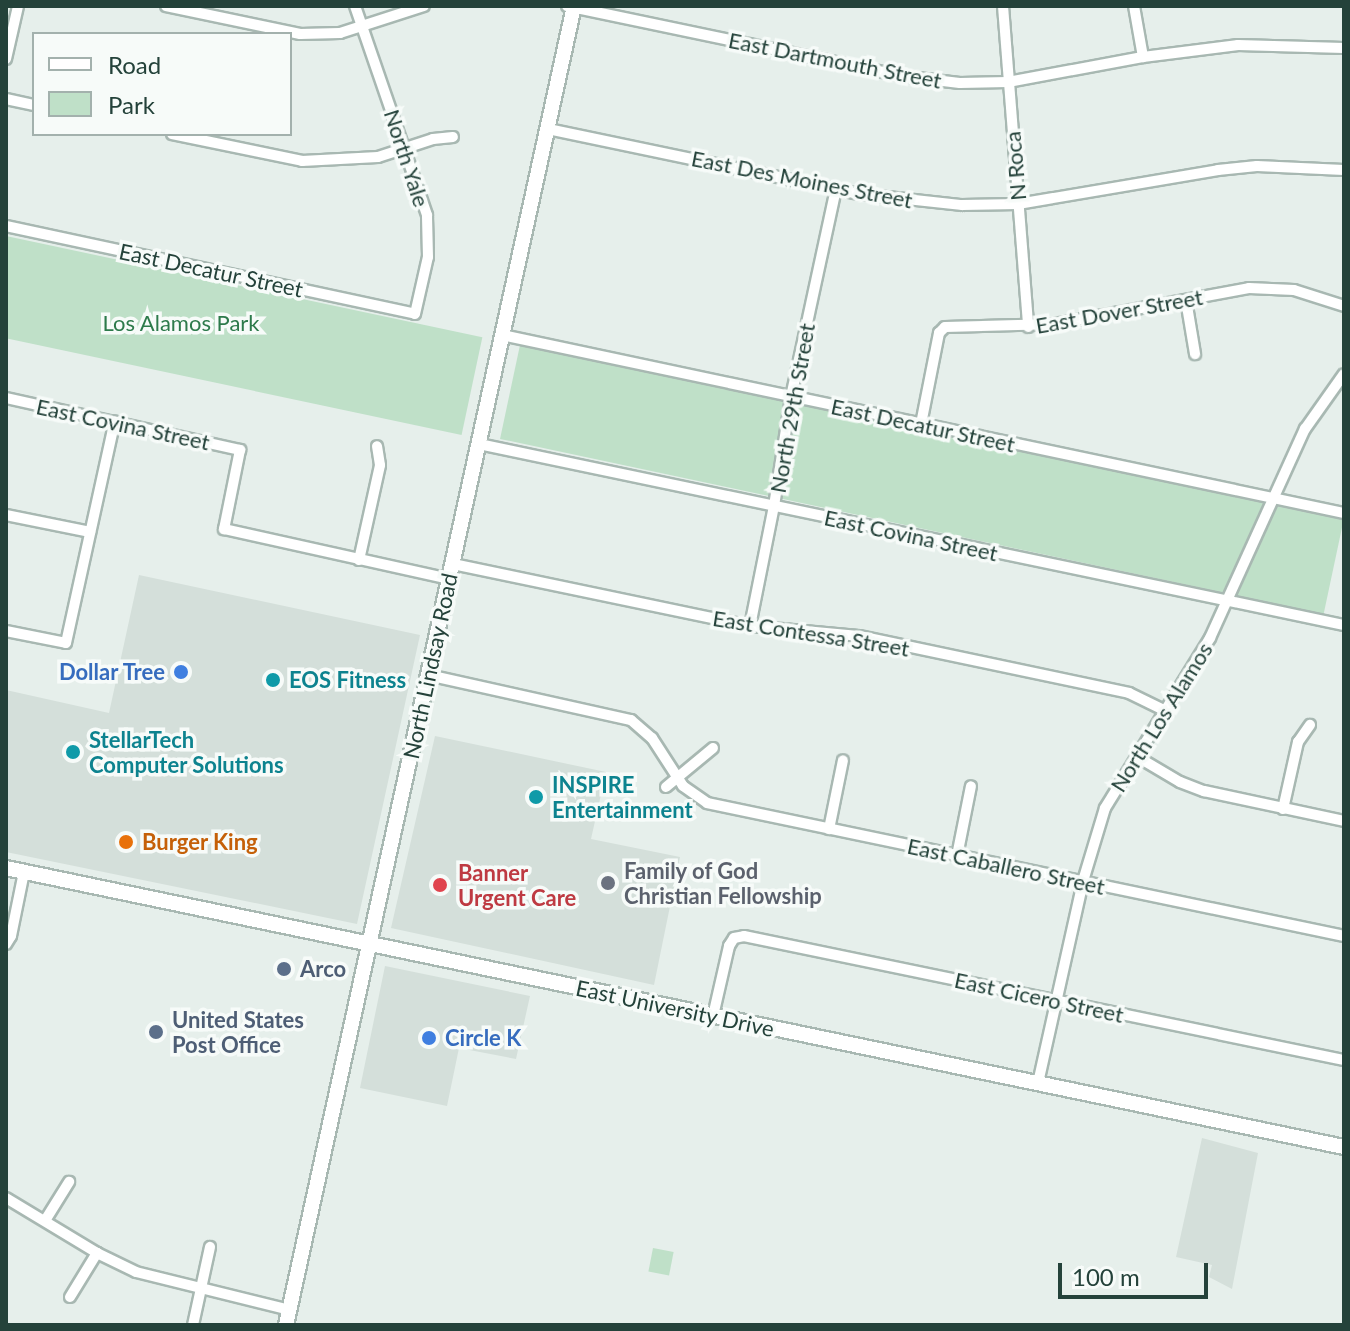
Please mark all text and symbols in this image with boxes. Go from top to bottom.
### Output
street label: East Dartmouth Street [726,26,944,94]
legend [32,32,292,136]
text: Road [108,50,161,79]
text: Park [108,90,155,119]
street label: North Yale [379,106,435,210]
street label: N Roca [999,130,1031,202]
street label: East Des Moines Street [689,145,915,213]
street label: East Decatur Street [116,238,306,302]
street label: East Dover Street [1033,283,1205,339]
park label: Los Alamos Park [102,310,260,336]
street label: North 29th Street [764,321,820,495]
street label: East Covina Street [34,393,212,455]
street label: East Decatur Street [828,393,1018,457]
street label: East Covina Street [822,504,1000,566]
street label: North Lindsay Road [397,570,463,762]
street label: East Contessa Street [711,604,911,662]
street label: North Los Alamos [1104,637,1218,797]
place label: Dollar Tree [58,659,165,685]
marker: Dollar Tree [172,663,190,681]
place label: EOS Fitness [289,667,406,693]
marker: EOS Fitness [264,671,282,689]
place label: StellarTech Computer Solutions [89,726,284,778]
marker: StellarTech Computer Solutions [64,743,82,761]
place label: INSPIRE Entertainment [552,771,693,822]
marker: INSPIRE Entertainment [527,788,545,806]
place label: Burger King [142,829,258,855]
street label: East Caballero Street [905,832,1107,900]
marker: Burger King [117,833,135,851]
place label: Family of God Christian Fellowship [624,857,822,908]
place label: Banner Urgent Care [458,859,576,910]
marker: Banner Urgent Care [429,874,451,896]
marker: Family of God Christian Fellowship [599,874,617,892]
place label: Arco [300,956,346,982]
marker: Arco [275,960,293,978]
street label: East Cicero Street [952,966,1126,1028]
street label: East University Drive [573,974,777,1042]
place label: United States Post Office [172,1006,304,1058]
marker: United States Post Office [147,1023,165,1041]
place label: Circle K [445,1025,521,1051]
marker: Circle K [420,1029,438,1047]
scale bar [1062,1247,1212,1297]
text: 100 m [1072,1262,1140,1291]

